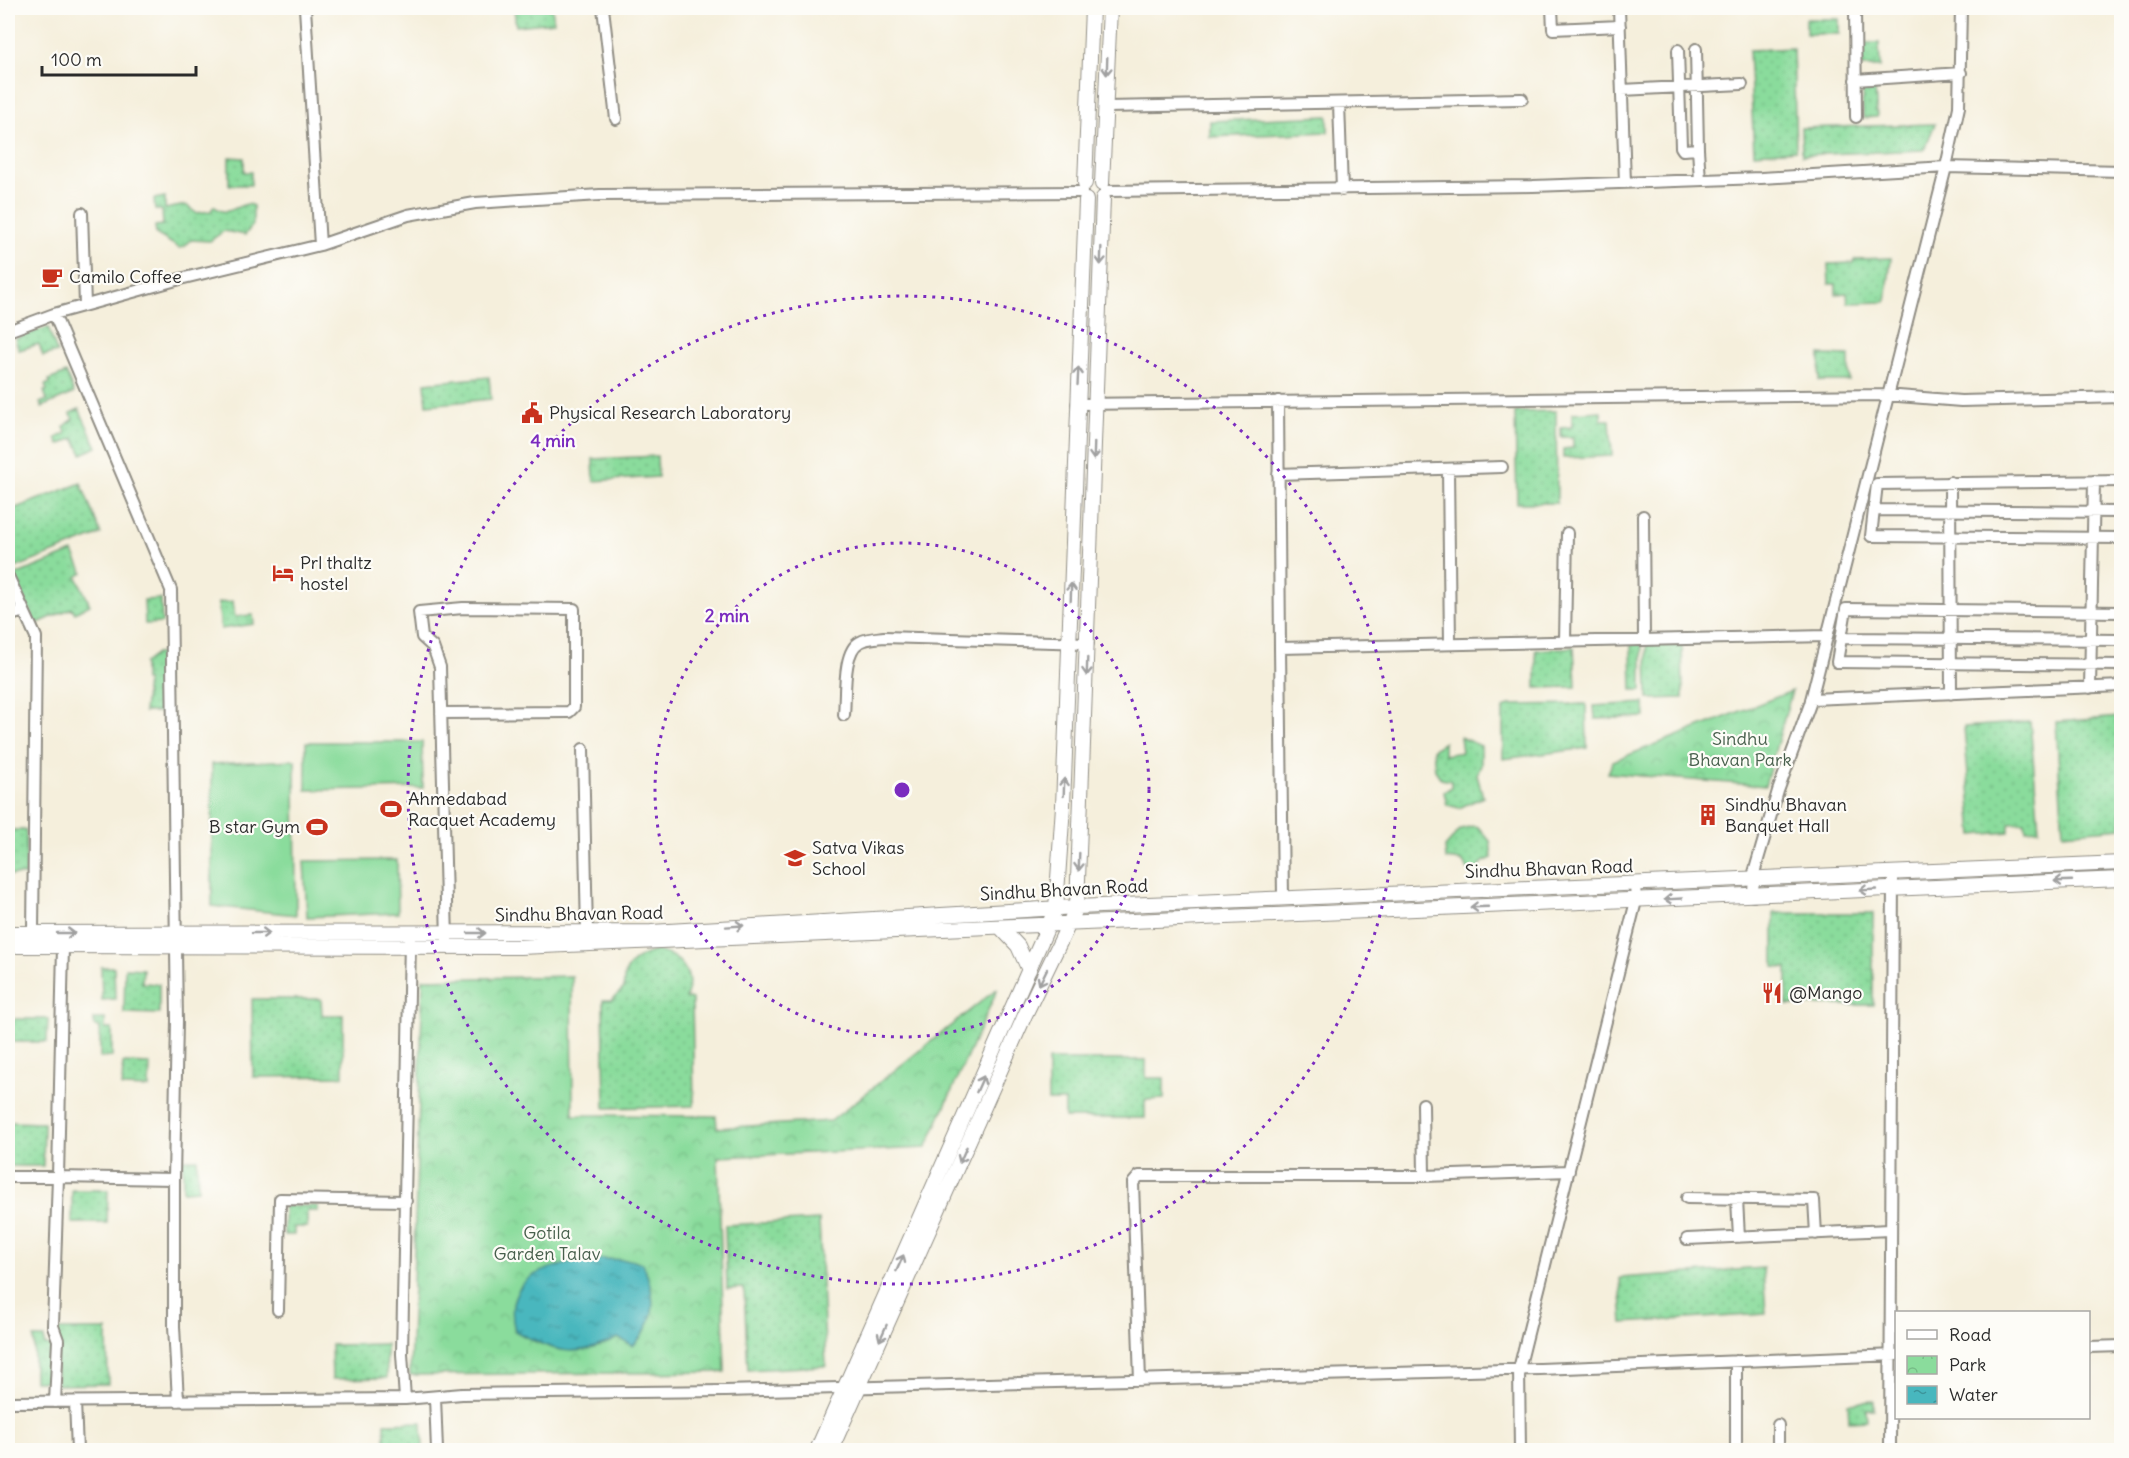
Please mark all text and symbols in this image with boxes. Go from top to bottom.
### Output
scale bar [42,39,196,77]
text: 100 m [51,48,102,71]
one-way arrow [1102,55,1113,75]
one-way arrow [1095,246,1106,266]
cafe icon: Camilo Coffee [40,265,64,289]
place label: Camilo Coffee [69,265,182,288]
one-way arrow [1073,367,1084,387]
public building icon: Physical Research Laboratory [520,401,544,425]
place label: Physical Research Laboratory [549,401,791,424]
text: 4 min [531,429,576,452]
one-way arrow [1089,441,1100,461]
place label: Prl thaltz hostel [300,551,372,595]
hotel icon: Prl thaltz hostel [271,561,295,585]
one-way arrow [1065,583,1076,603]
text: 2 min [705,604,750,627]
one-way arrow [1081,657,1092,677]
park label: Sindhu Bhavan Park [1688,727,1792,771]
one-way arrow [1058,778,1069,798]
centre of rings [892,780,912,800]
place label: Ahmedabad Racquet Academy [408,787,556,831]
place label: Sindhu Bhavan Banquet Hall [1725,793,1847,837]
sports icon: Ahmedabad Racquet Academy [379,797,403,821]
building icon: Sindhu Bhavan Banquet Hall [1696,803,1720,827]
place label: B star Gym [209,815,300,838]
sports icon: B star Gym [305,815,329,839]
place label: Satva Vikas School [812,836,904,880]
school or university icon: Satva Vikas School [783,846,807,870]
one-way arrow [1073,852,1084,872]
street label: Sindhu Bhavan Road [1464,854,1634,883]
street label: Sindhu Bhavan Road [979,874,1149,905]
one-way arrow [2054,876,2074,887]
one-way arrow [1859,884,1879,895]
one-way arrow [1664,894,1684,905]
street label: Sindhu Bhavan Road [495,901,664,926]
one-way arrow [1469,902,1489,913]
one-way arrow [724,921,744,932]
one-way arrow [55,927,75,939]
one-way arrow [250,927,270,939]
one-way arrow [466,927,486,939]
one-way arrow [1037,968,1049,986]
restaurant icon: @Mango [1760,981,1784,1005]
place label: @Mango [1789,981,1862,1004]
one-way arrow [974,1076,986,1094]
one-way arrow [957,1145,969,1163]
park label: Gotila Garden Talav [494,1221,601,1265]
one-way arrow [895,1254,907,1272]
legend [1895,1311,2090,1419]
one-way arrow [877,1323,888,1341]
text: Road [1949,1323,1992,1346]
text: Park [1949,1353,1986,1376]
text: Water [1949,1383,1999,1406]

